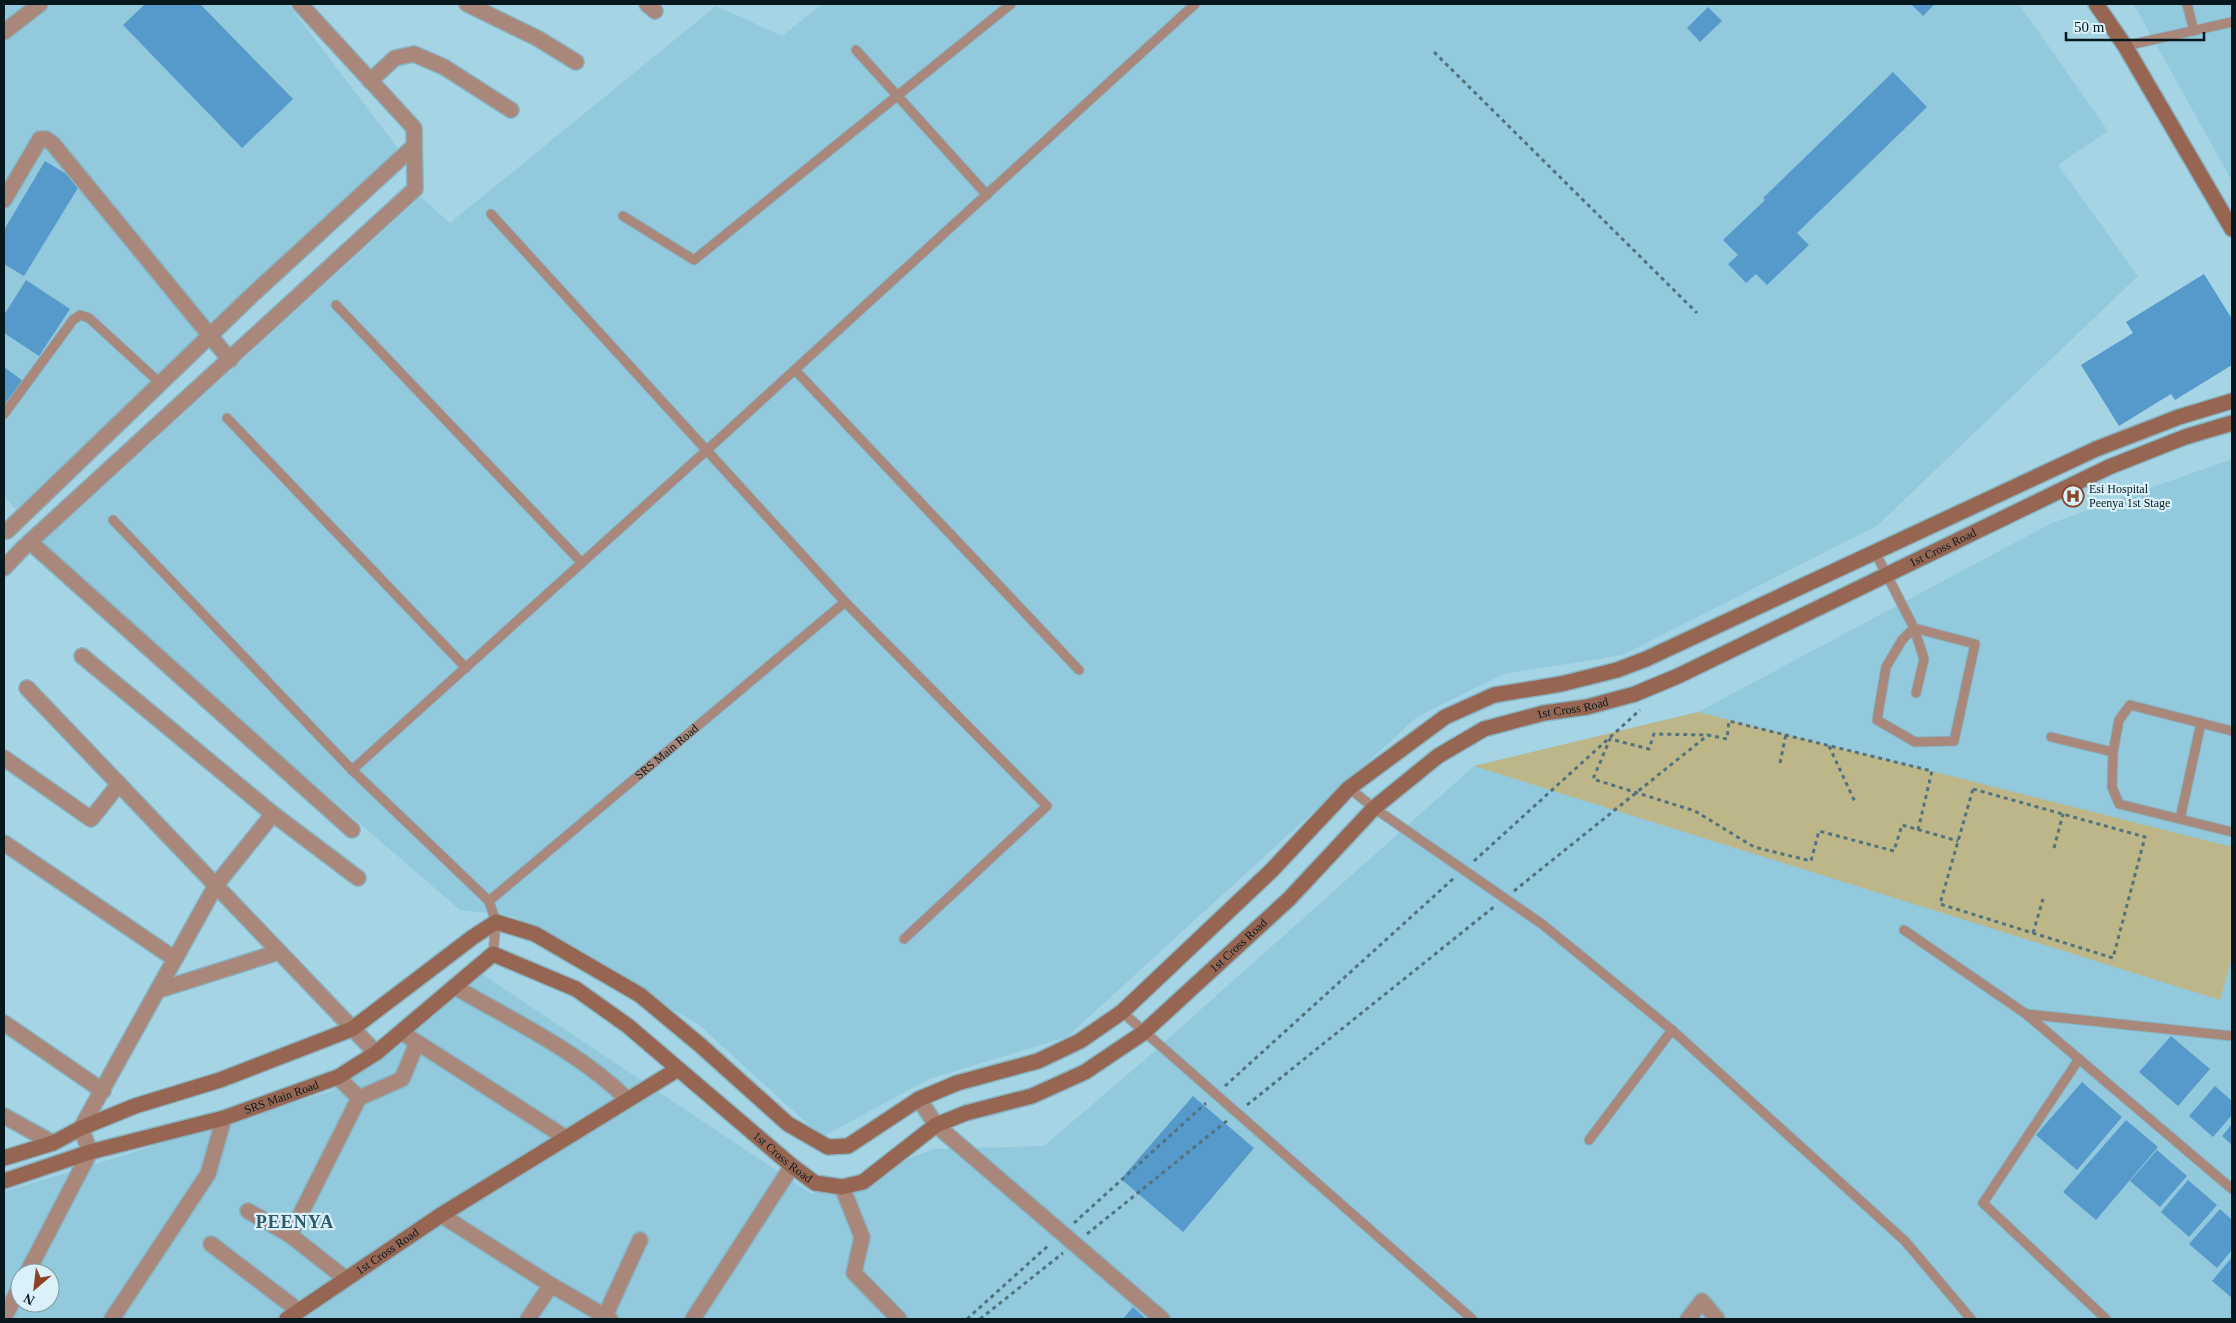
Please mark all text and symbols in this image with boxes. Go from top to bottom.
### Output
scale bar [2066,10,2204,42]
text: 50 m [2074,19,2105,35]
place label: Esi Hospital Peenya 1st Stage [2089,482,2170,510]
hospital icon: Esi Hospital Peenya 1st Stage [2061,484,2085,508]
street label: 1st Cross Road [1907,526,1978,570]
street label: 1st Cross Road [1535,695,1610,722]
street label: SRS Main Road [632,721,701,782]
street label: 1st Cross Road [1207,916,1270,975]
street label: SRS Main Road [242,1078,321,1117]
street label: 1st Cross Road [750,1129,815,1186]
district label: PEENYA [256,1212,334,1232]
street label: 1st Cross Road [353,1225,421,1277]
north arrow [10,1263,60,1313]
text: N [21,1290,37,1308]

